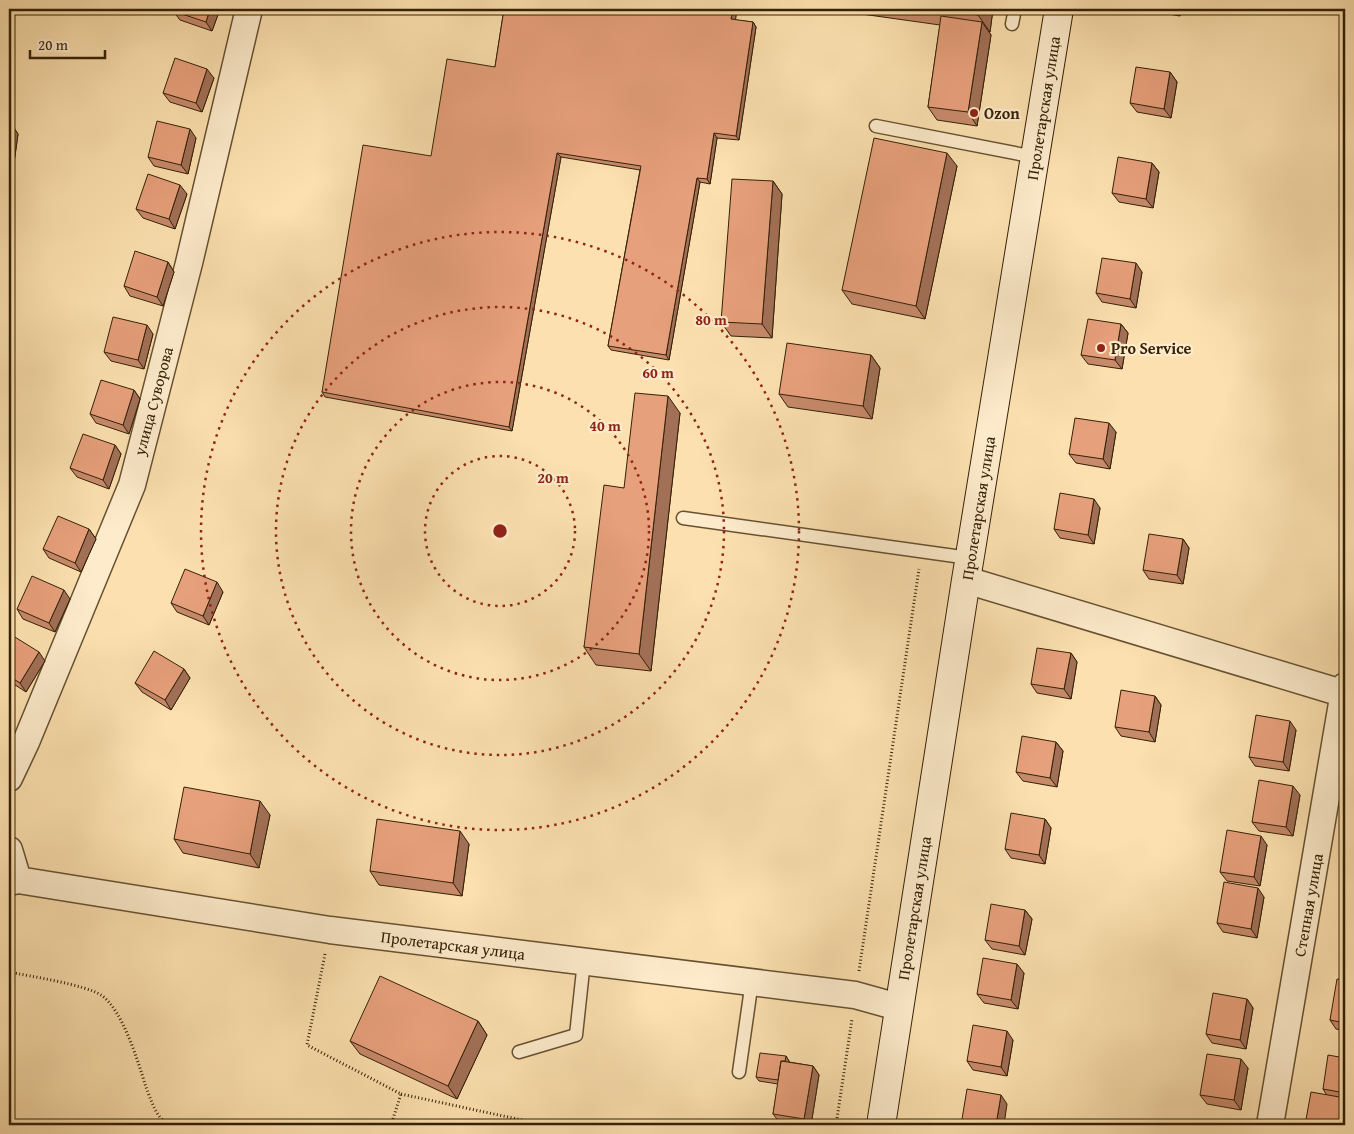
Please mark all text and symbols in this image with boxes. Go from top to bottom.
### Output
scale bar [30,28,105,60]
text: 20 m [38,34,69,55]
street label: Пролетарская улица [1020,34,1066,182]
place label: Ozon [984,101,1020,125]
marker: Ozon [968,107,980,119]
text: 80 m [695,309,727,330]
place label: Pro Service [1111,336,1192,360]
marker: Pro Service [1095,342,1107,354]
street label: улица Суворова [127,344,179,459]
text: 60 m [642,362,674,383]
text: 40 m [589,415,621,436]
street label: Пролетарская улица [955,434,1001,582]
text: 20 m [537,467,569,488]
centre of rings [491,522,509,540]
street label: Пролетарская улица [891,834,937,982]
street label: Степная улица [1287,851,1329,959]
street label: Пролетарская улица [379,924,527,966]

